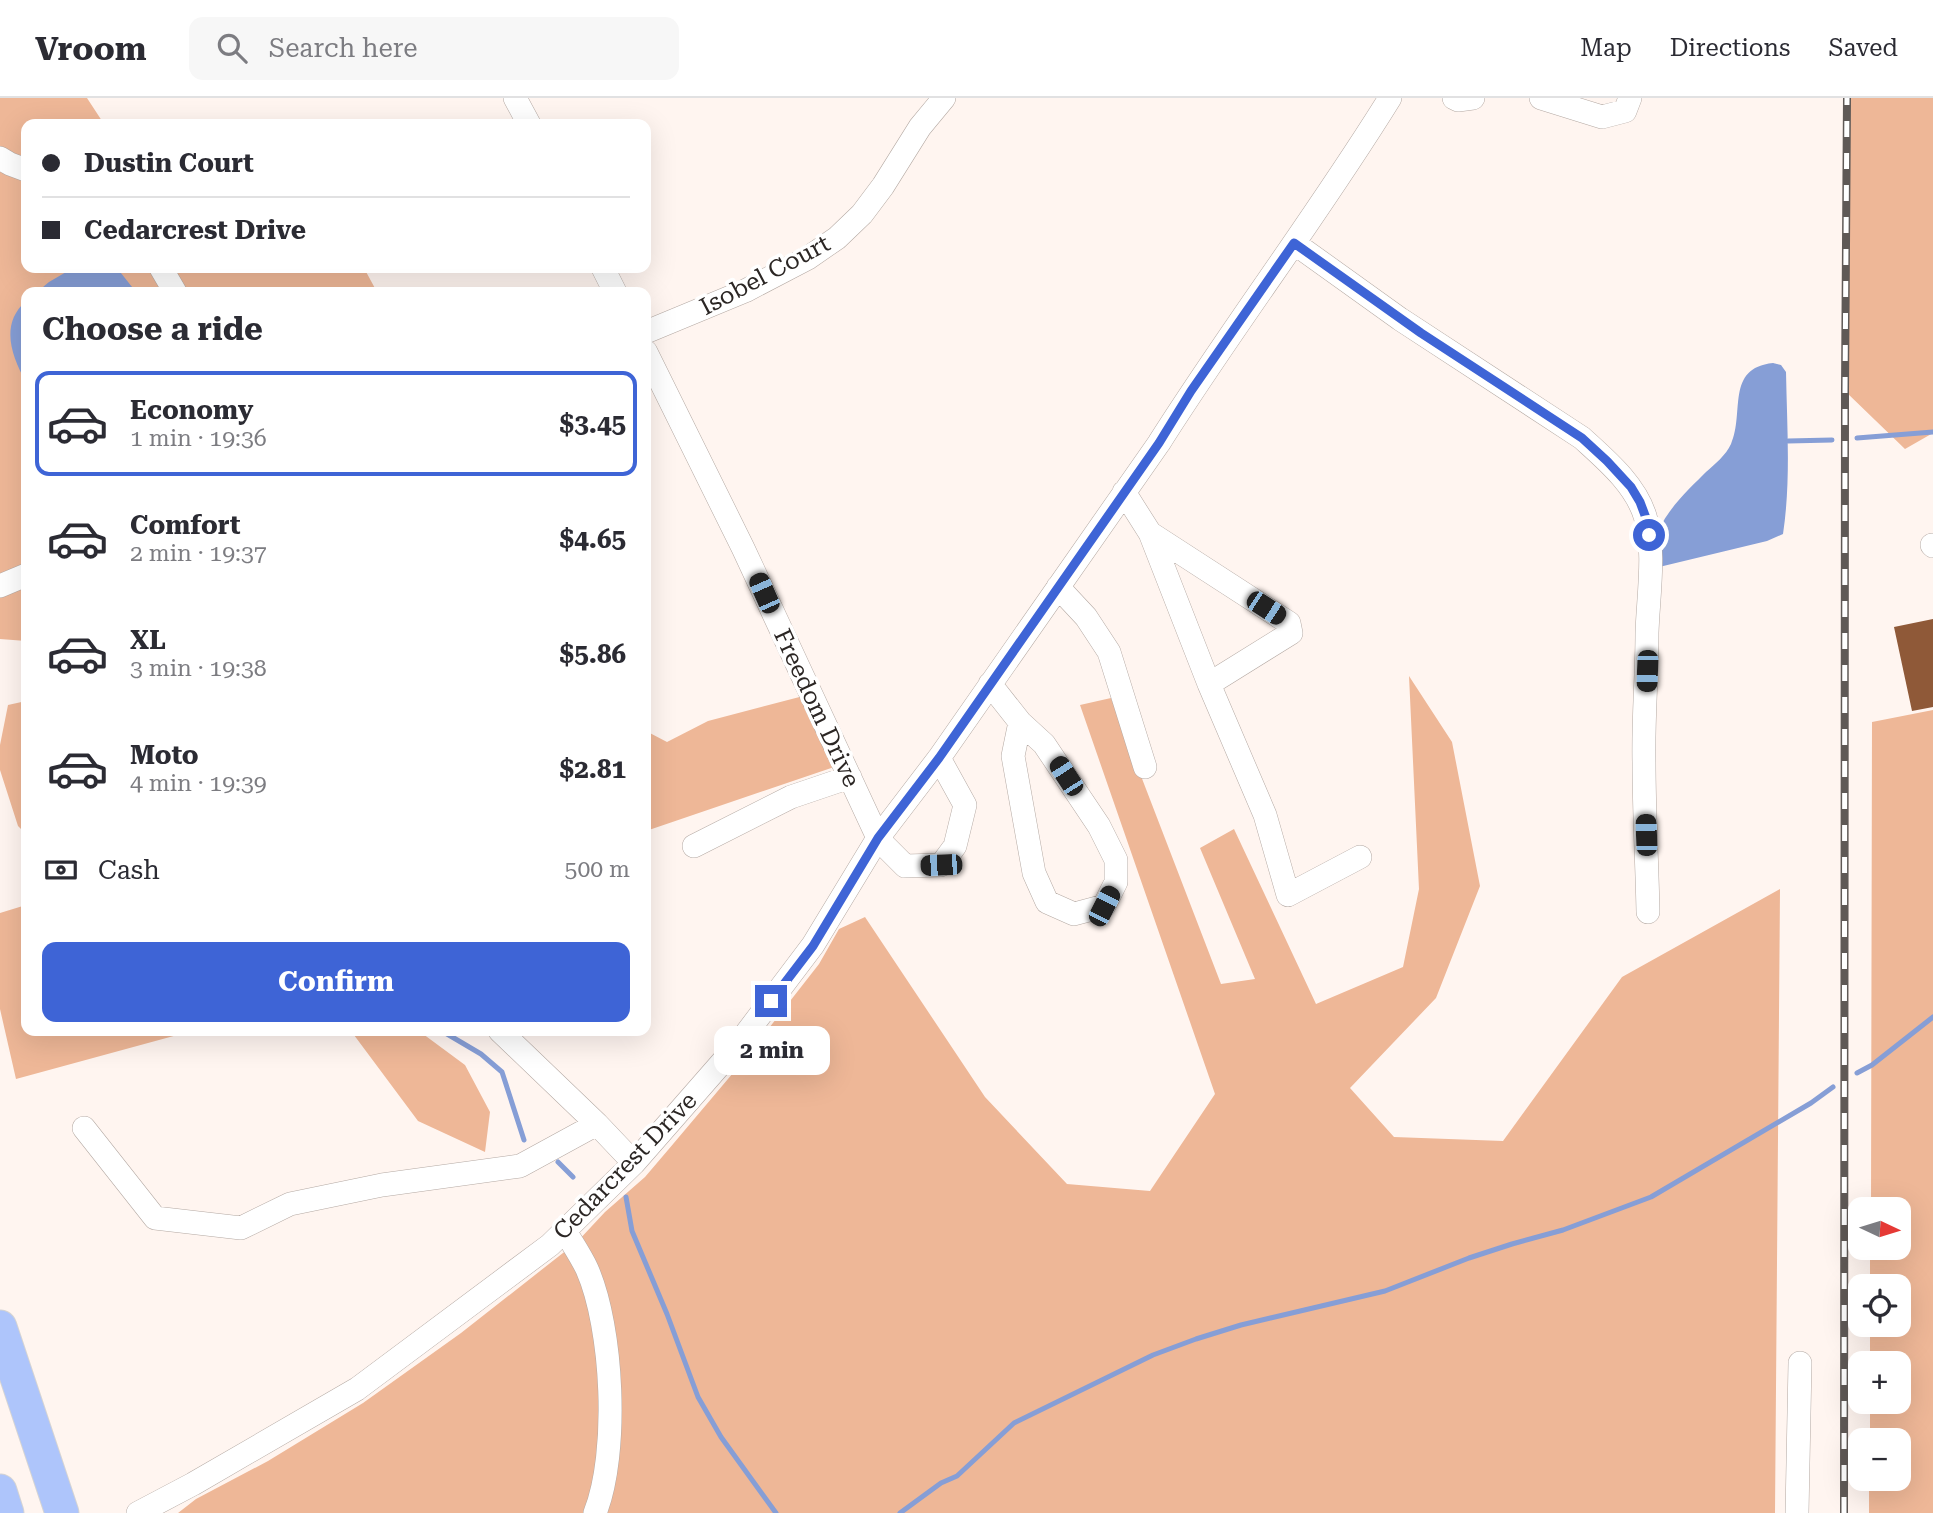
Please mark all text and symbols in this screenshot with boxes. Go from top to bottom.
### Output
search box [189,17,679,80]
text: Vroom [35,29,147,68]
icon: search [213,29,251,67]
text: Search here [269,33,418,63]
text: Map [1580,34,1632,62]
text: Directions [1670,34,1790,62]
text: Saved [1828,34,1898,62]
text: Dustin Court [84,148,254,178]
text: Cedarcrest Drive [84,215,306,245]
street label: Isobel Court [695,229,835,321]
text: Choose a ride [42,310,263,348]
icon: car [46,392,109,455]
text: Economy [130,395,253,425]
text: $3.45 [560,409,626,439]
text: 1 min · 19:36 [130,425,267,452]
icon: car [46,507,109,570]
text: Comfort [130,510,240,540]
route start [1633,519,1665,551]
text: $4.65 [560,524,626,554]
text: 2 min · 19:37 [130,540,267,567]
car [746,570,783,616]
car [1243,588,1290,628]
icon: car [46,622,109,685]
text: XL [130,625,166,655]
street label: Freedom Drive [768,625,866,791]
text: $5.86 [560,639,626,669]
car [1636,650,1659,692]
text: 3 min · 19:38 [130,655,267,682]
icon: car [46,737,109,800]
text: Moto [130,740,199,770]
car [1046,753,1087,799]
text: $2.81 [560,754,626,784]
text: 4 min · 19:39 [130,770,267,797]
car [1635,814,1658,856]
icon: cash [42,851,80,889]
car [920,854,963,876]
text: Cash [98,855,160,885]
text: 500 m [565,856,630,883]
car [1086,883,1123,929]
button: Confirm [42,942,630,1022]
route end [755,985,787,1017]
callout: 2 min [713,1026,829,1074]
text: 2 min [740,1037,804,1064]
street label: Cedarcrest Drive [548,1087,702,1245]
north arrow [1848,1197,1911,1260]
map controls [1848,1197,1911,1491]
button: locate [1848,1274,1911,1337]
button: + [1848,1351,1911,1414]
button: − [1848,1428,1911,1491]

